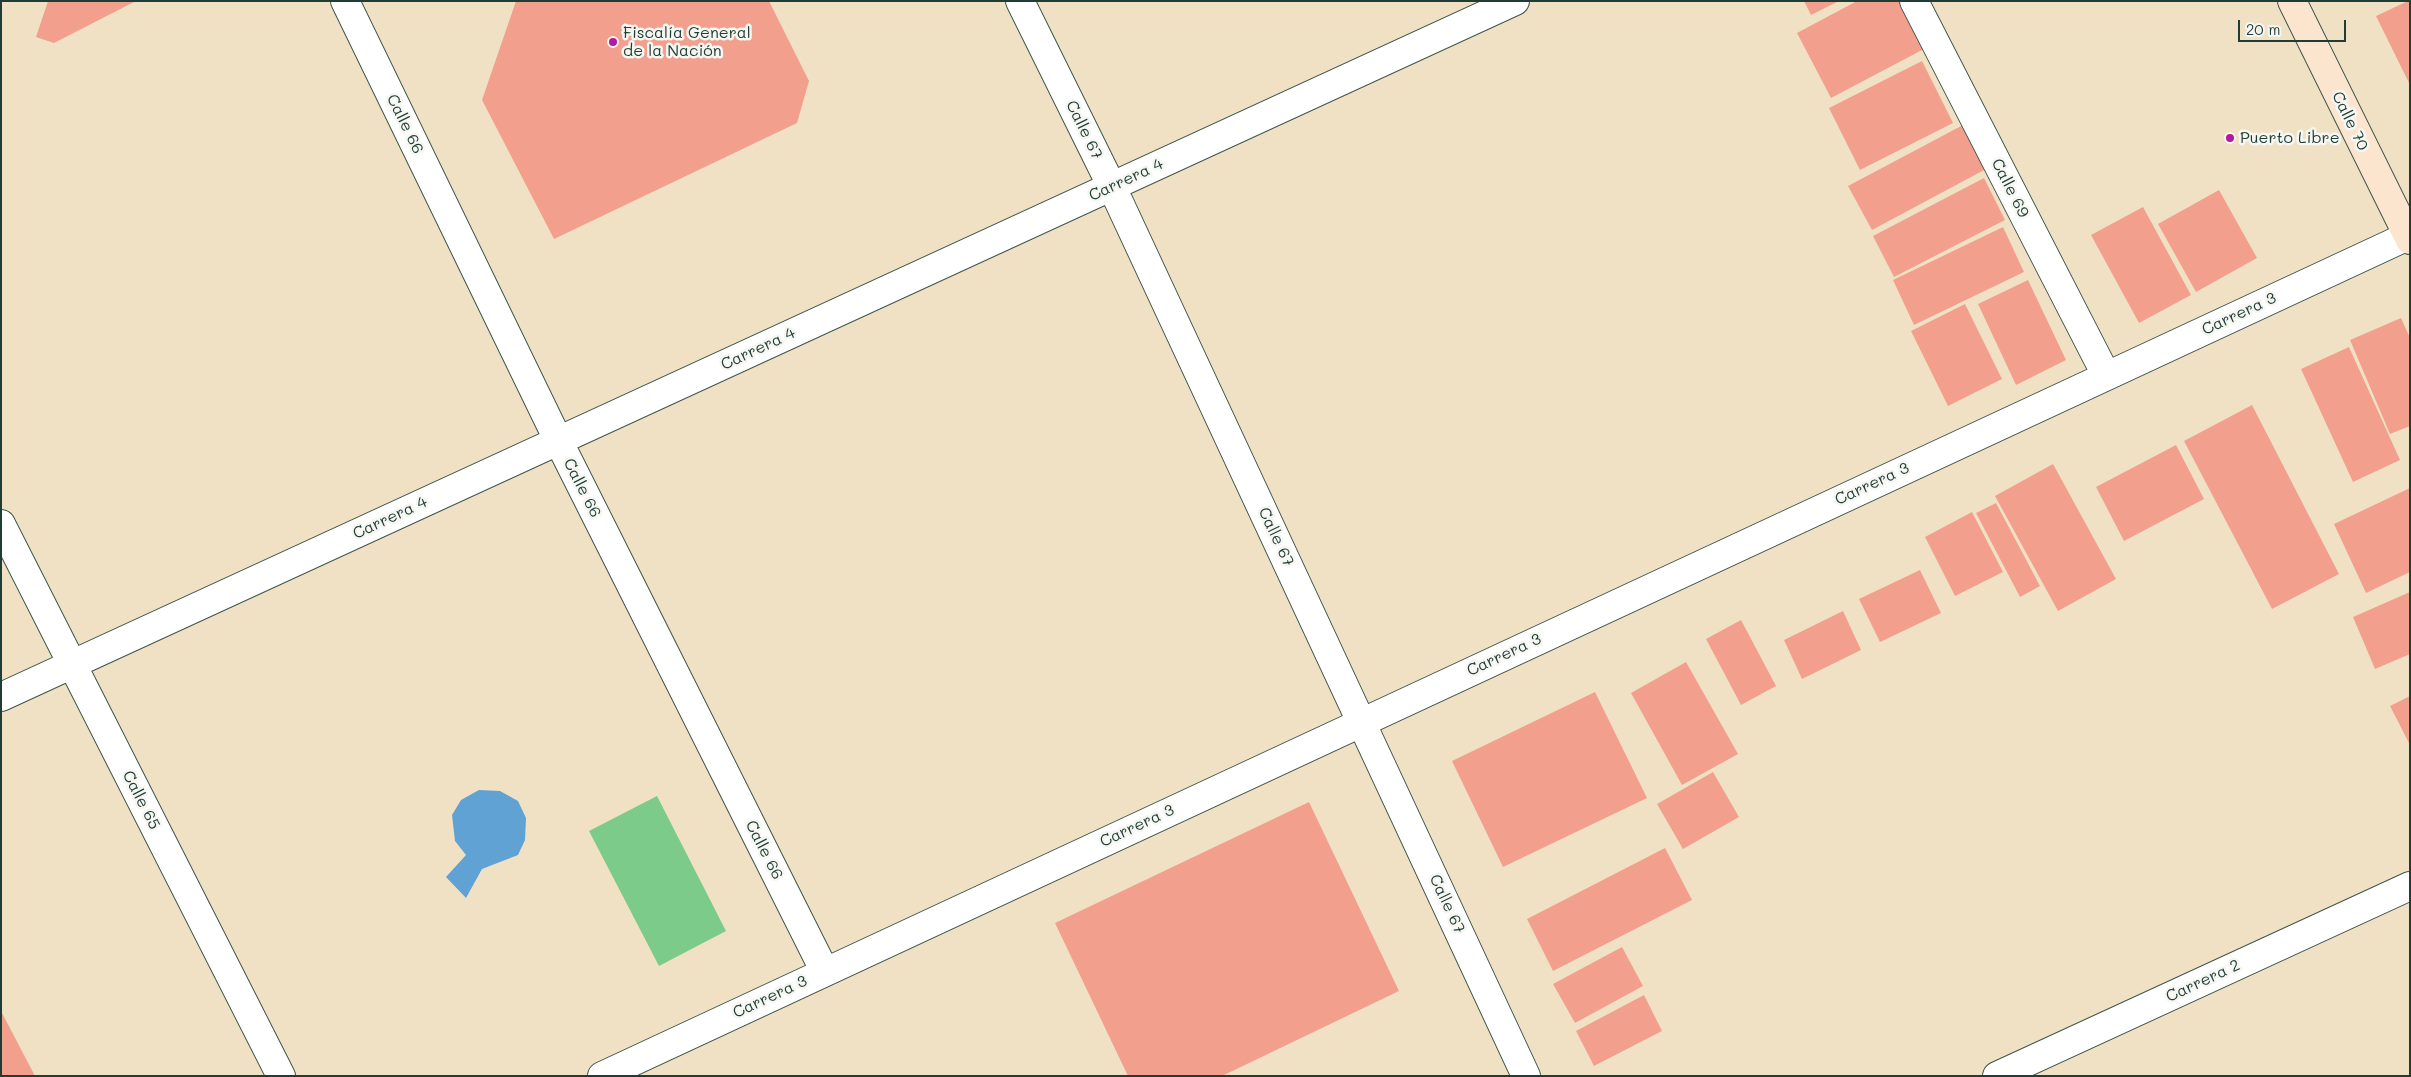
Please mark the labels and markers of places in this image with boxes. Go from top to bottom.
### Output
place label: Fiscalía General de la Nación [623,23,751,61]
marker: Fiscalía General de la Nación [607,36,619,48]
place label: Puerto Libre [2240,128,2340,148]
marker: Puerto Libre [2224,132,2236,144]

